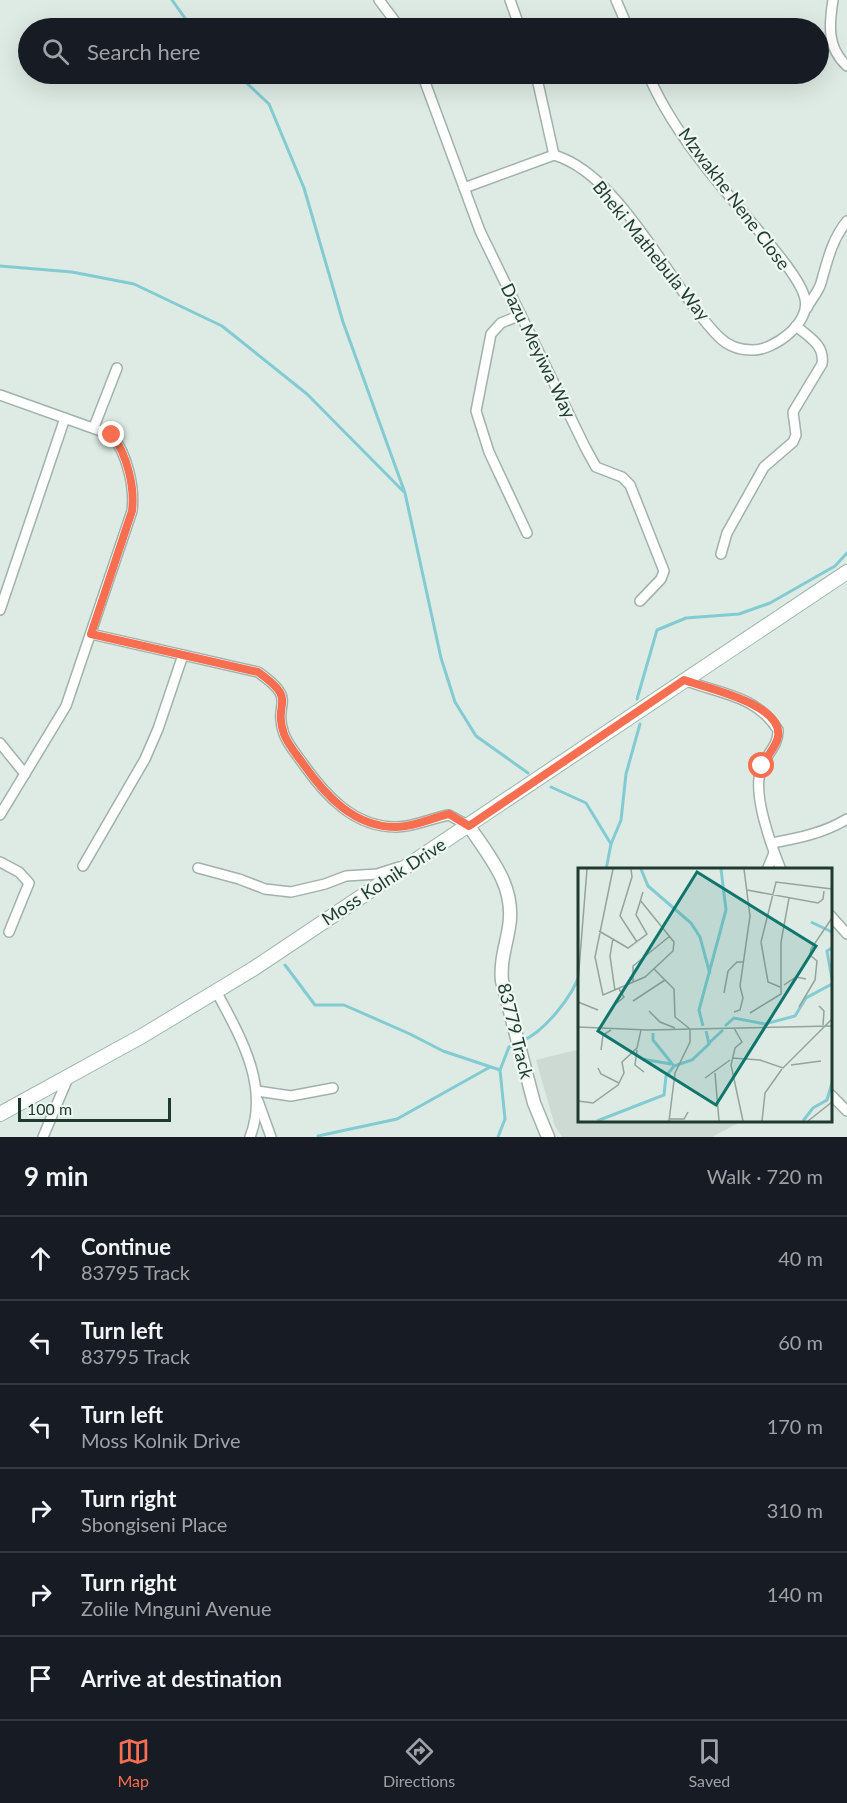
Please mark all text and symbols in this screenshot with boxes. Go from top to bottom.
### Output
search box [18,18,829,84]
icon: search [39,35,72,68]
text: Search here [87,38,200,65]
street label: Mzwakhe Nene Close [674,123,795,274]
street label: Bheki Mathebula Way [589,176,715,325]
street label: Dazu Meyiwa Way [497,279,581,422]
route end [98,421,124,447]
route start [748,752,774,778]
street label: Moss Kolnik Drive [317,833,450,929]
inset map [578,868,832,1122]
street label: 83779 Track [493,981,539,1082]
scale bar [18,1095,171,1122]
text: 100 m [27,1099,72,1118]
text: 9 min [24,1160,88,1192]
text: Walk · 720 m [707,1164,823,1188]
text: Continue [81,1233,171,1260]
icon: ahead [24,1242,57,1275]
text: 40 m [778,1246,823,1270]
text: 83795 Track [81,1260,190,1284]
text: Turn left [81,1317,163,1344]
icon: left [24,1326,57,1359]
text: 60 m [778,1330,823,1354]
text: 83795 Track [81,1344,190,1368]
text: Turn left [81,1401,163,1428]
icon: left [24,1410,57,1443]
text: 170 m [767,1414,823,1438]
text: Moss Kolnik Drive [81,1428,241,1452]
text: Turn right [81,1485,176,1512]
icon: right [24,1494,57,1527]
text: 310 m [767,1498,823,1522]
text: Sbongiseni Place [81,1512,227,1536]
text: Turn right [81,1569,176,1596]
icon: right [24,1578,57,1611]
text: 140 m [767,1582,823,1606]
text: Zolile Mnguni Avenue [81,1596,272,1620]
icon: arrive [24,1662,57,1695]
text: Arrive at destination [81,1665,282,1692]
tab: Map [117,1735,150,1790]
tab: Directions [383,1735,455,1790]
tab: Saved [689,1735,730,1790]

